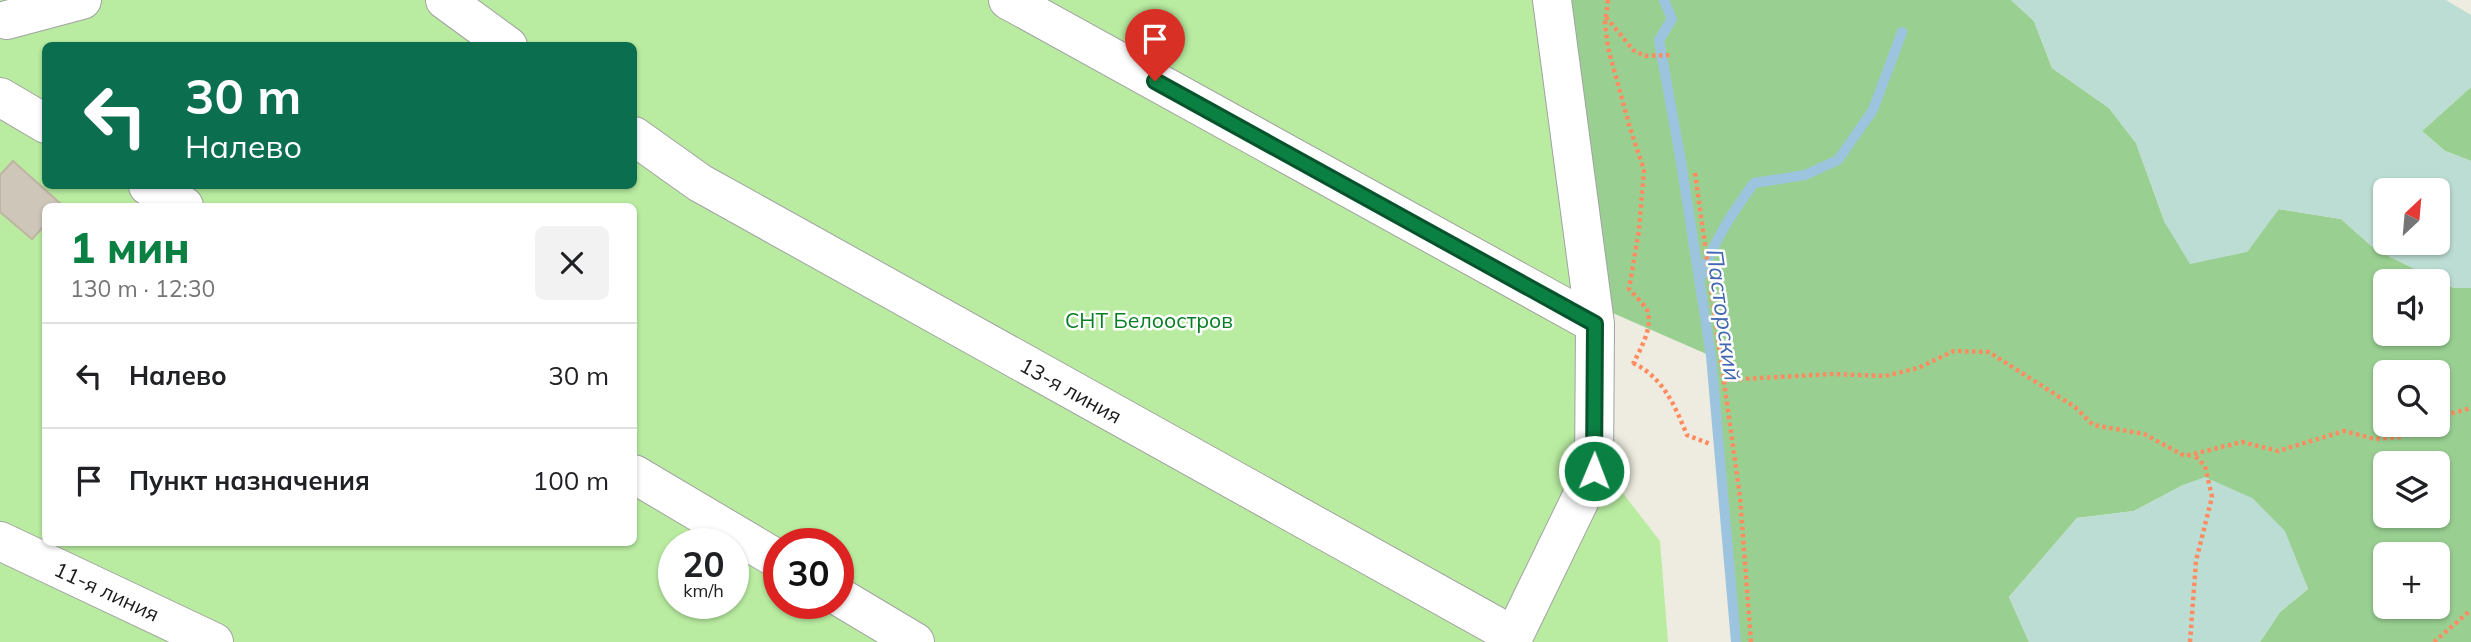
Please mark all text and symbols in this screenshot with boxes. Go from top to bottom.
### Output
pin [1125,9,1185,81]
icon: arrive [1136,20,1174,58]
text: 30 m [185,65,301,126]
icon: left [70,70,161,161]
text: Налево [185,126,302,166]
north arrow [2373,178,2450,256]
map controls [2373,178,2450,619]
text: 1 мин [70,221,190,274]
button: close [535,226,609,300]
water label: Пасторский [1700,247,1748,383]
button: sound [2373,269,2450,346]
text: 130 m · 12:30 [70,274,215,303]
park label: СНТ Белоостров [1065,307,1233,333]
street label: 13-я линия [1015,351,1127,429]
icon: left [70,357,108,395]
text: Налево [129,359,227,392]
text: 30 m [548,359,609,392]
button: search [2373,360,2450,437]
position arrow [1557,434,1631,508]
button: layers [2373,451,2450,528]
icon: arrive [70,462,108,500]
text: Пункт назначения [129,464,370,497]
text: 100 m [533,464,609,497]
speed limit sign: 30 [763,528,854,619]
text: 20 [682,542,725,586]
button: + [2373,542,2450,619]
street label: 11-я линия [50,555,164,627]
text: km/h [683,579,724,602]

